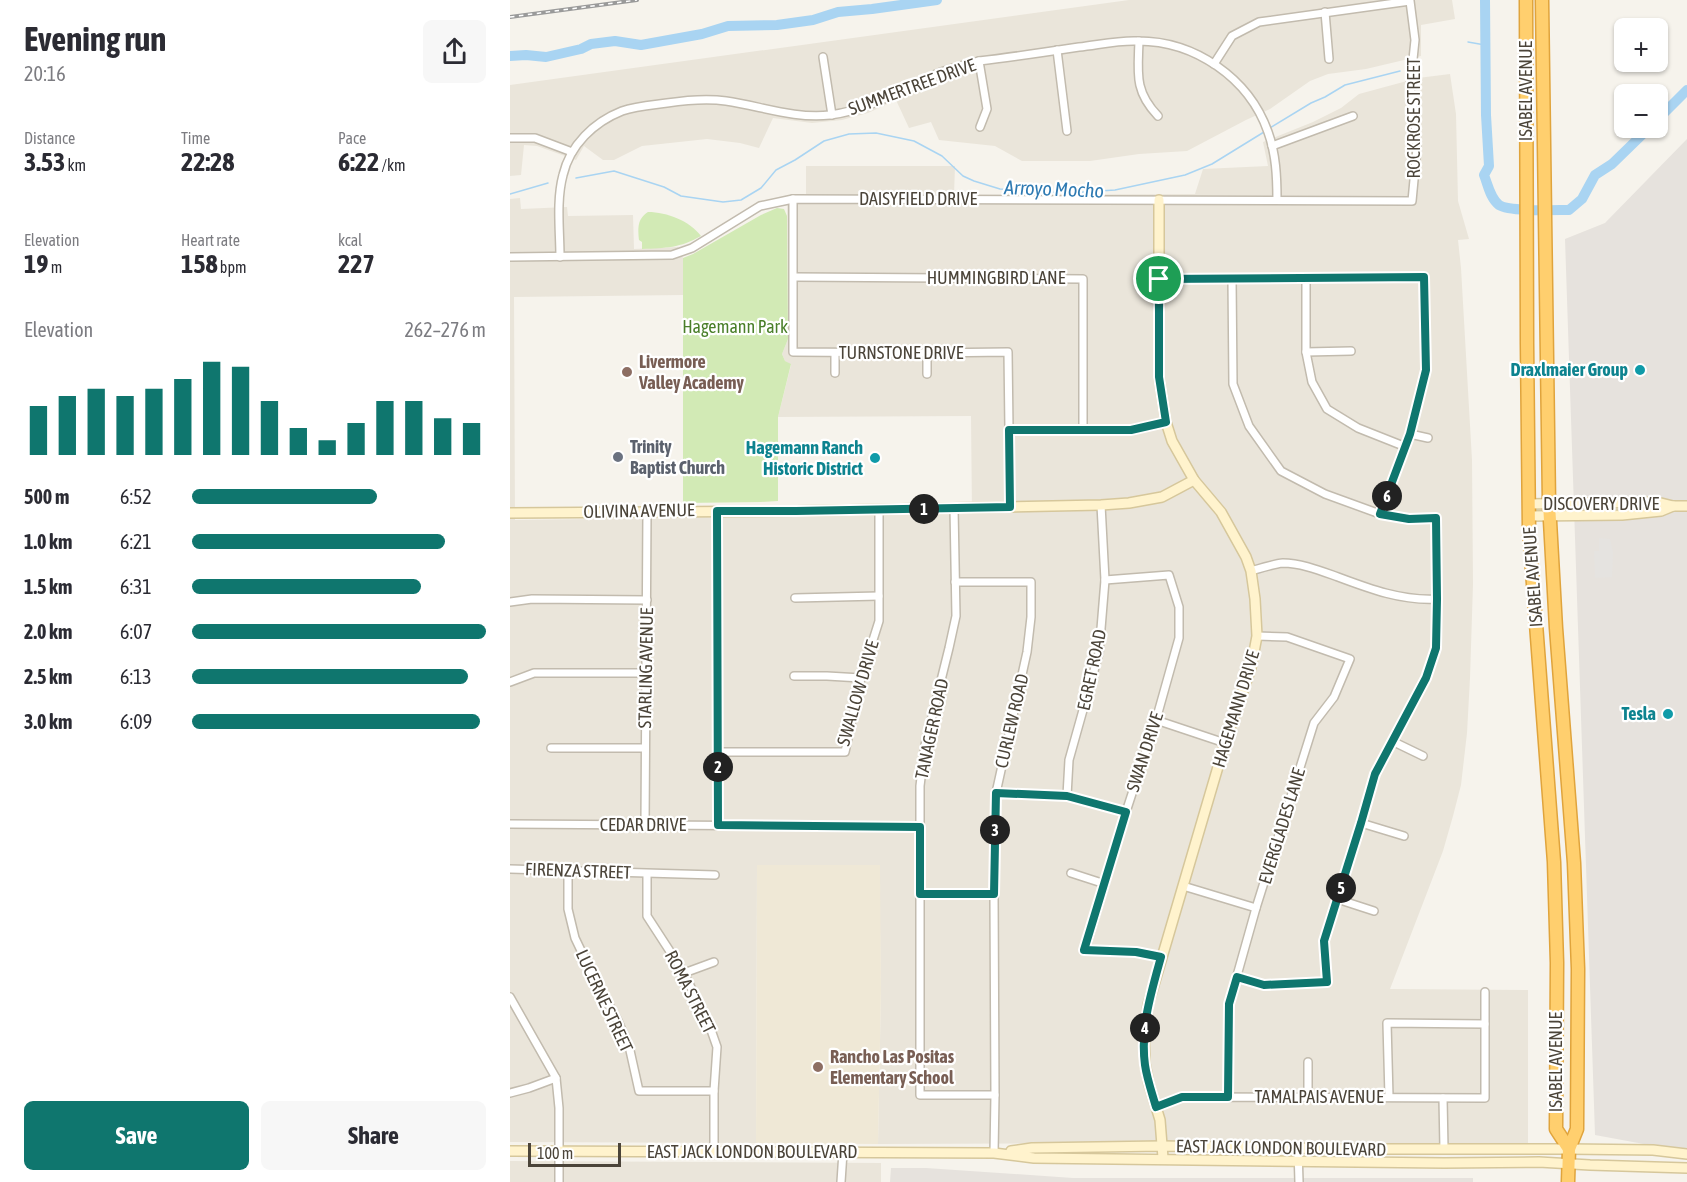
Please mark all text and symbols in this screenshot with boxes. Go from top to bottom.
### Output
map controls [1614,18,1668,138]
button: + [1614,18,1668,72]
text: Evening run [24,20,166,58]
button: share [423,20,486,83]
street label: ISABEL AVENUE [1515,40,1536,141]
street label: SUMMERTREE DRIVE [845,54,979,119]
street label: ROCKROSE STREET [1403,57,1424,178]
text: 20:16 [24,62,66,85]
button: − [1614,84,1668,138]
text: Distance [24,129,75,147]
text: Time [181,129,210,147]
text: Pace [338,129,366,147]
text: 3.53 [24,147,65,177]
text: 22:28 [181,147,235,177]
text: 6:22 [338,147,379,177]
text: km [65,156,86,174]
text: /km [379,156,405,174]
water label: Arroyo Mocho [1003,175,1104,202]
street label: DAISYFIELD DRIVE [859,188,977,209]
text: Elevation [24,231,79,249]
text: Heart rate [181,231,240,249]
text: kcal [338,231,362,249]
text: 19 [24,249,48,279]
text: 158 [181,249,218,279]
text: 227 [338,249,375,279]
pin [1133,253,1184,304]
text: m [48,258,62,276]
text: bpm [218,258,247,276]
icon: arrive [1142,262,1175,295]
street label: HUMMINGBIRD LANE [927,267,1066,288]
park label: Hagemann Park [682,316,788,337]
text: Elevation [24,318,93,341]
text: 262–276 m [404,318,486,341]
street label: TURNSTONE DRIVE [839,342,964,363]
place label: Livermore Valley Academy [638,351,744,393]
place label: Draxlmaier Group [1511,359,1628,380]
marker: Draxlmaier Group [1633,363,1647,377]
marker: Livermore Valley Academy [620,365,634,379]
place label: Trinity Baptist Church [630,436,725,478]
place label: Hagemann Ranch Historic District [746,437,864,479]
marker: Trinity Baptist Church [611,450,625,464]
marker: Hagemann Ranch Historic District [868,451,882,465]
pin: 6 [1372,481,1402,511]
text: 500 m [24,485,69,508]
text: 6:52 [120,485,152,508]
text: 6 [1383,487,1391,505]
street label: DISCOVERY DRIVE [1543,493,1659,514]
pin: 1 [909,494,939,524]
street label: OLIVINA AVENUE [583,499,695,522]
text: 1 [920,500,928,518]
street label: ISABEL AVENUE [1519,526,1546,628]
text: 1.0 km [24,530,72,553]
text: 6:21 [120,530,152,553]
text: 1.5 km [24,575,72,598]
text: 6:31 [120,575,152,598]
street label: STARLING AVENUE [634,607,657,728]
text: 2.0 km [24,620,72,643]
text: 6:07 [120,620,152,643]
street label: EGRET ROAD [1073,627,1110,712]
street label: SWALLOW DRIVE [832,637,883,748]
street label: HAGEMANN DRIVE [1208,648,1263,770]
text: 2.5 km [24,665,72,688]
text: 6:13 [120,665,152,688]
street label: CURLEW ROAD [990,672,1033,770]
street label: TANAGER ROAD [911,677,952,781]
place label: Tesla [1622,703,1656,724]
marker: Tesla [1661,707,1675,721]
street label: SWAN DRIVE [1122,709,1167,794]
text: 3.0 km [24,710,72,733]
text: 6:09 [120,710,152,733]
pin: 2 [703,752,733,782]
text: 2 [714,758,722,776]
street label: EVERGLADES LANE [1254,765,1309,886]
street label: CEDAR DRIVE [600,814,686,835]
pin: 3 [980,815,1010,845]
text: 3 [991,821,999,839]
street label: FIRENZA STREET [525,858,632,883]
pin: 5 [1326,873,1356,903]
text: 5 [1337,879,1345,897]
street label: LUCERNE STREET [572,946,637,1056]
street label: ROMA STREET [661,947,720,1037]
street label: ISABEL AVENUE [1545,1011,1566,1112]
pin: 4 [1130,1013,1160,1043]
text: 4 [1141,1019,1149,1037]
place label: Rancho Las Positas Elementary School [830,1046,955,1088]
marker: Rancho Las Positas Elementary School [811,1060,825,1074]
street label: TAMALPAIS AVENUE [1254,1086,1384,1107]
button: Save [24,1101,249,1170]
button: Share [261,1101,486,1170]
street label: EAST JACK LONDON BOULEVARD [1176,1135,1386,1160]
scale bar [528,1140,621,1168]
street label: EAST JACK LONDON BOULEVARD [647,1141,857,1162]
text: 100 m [537,1144,573,1162]

